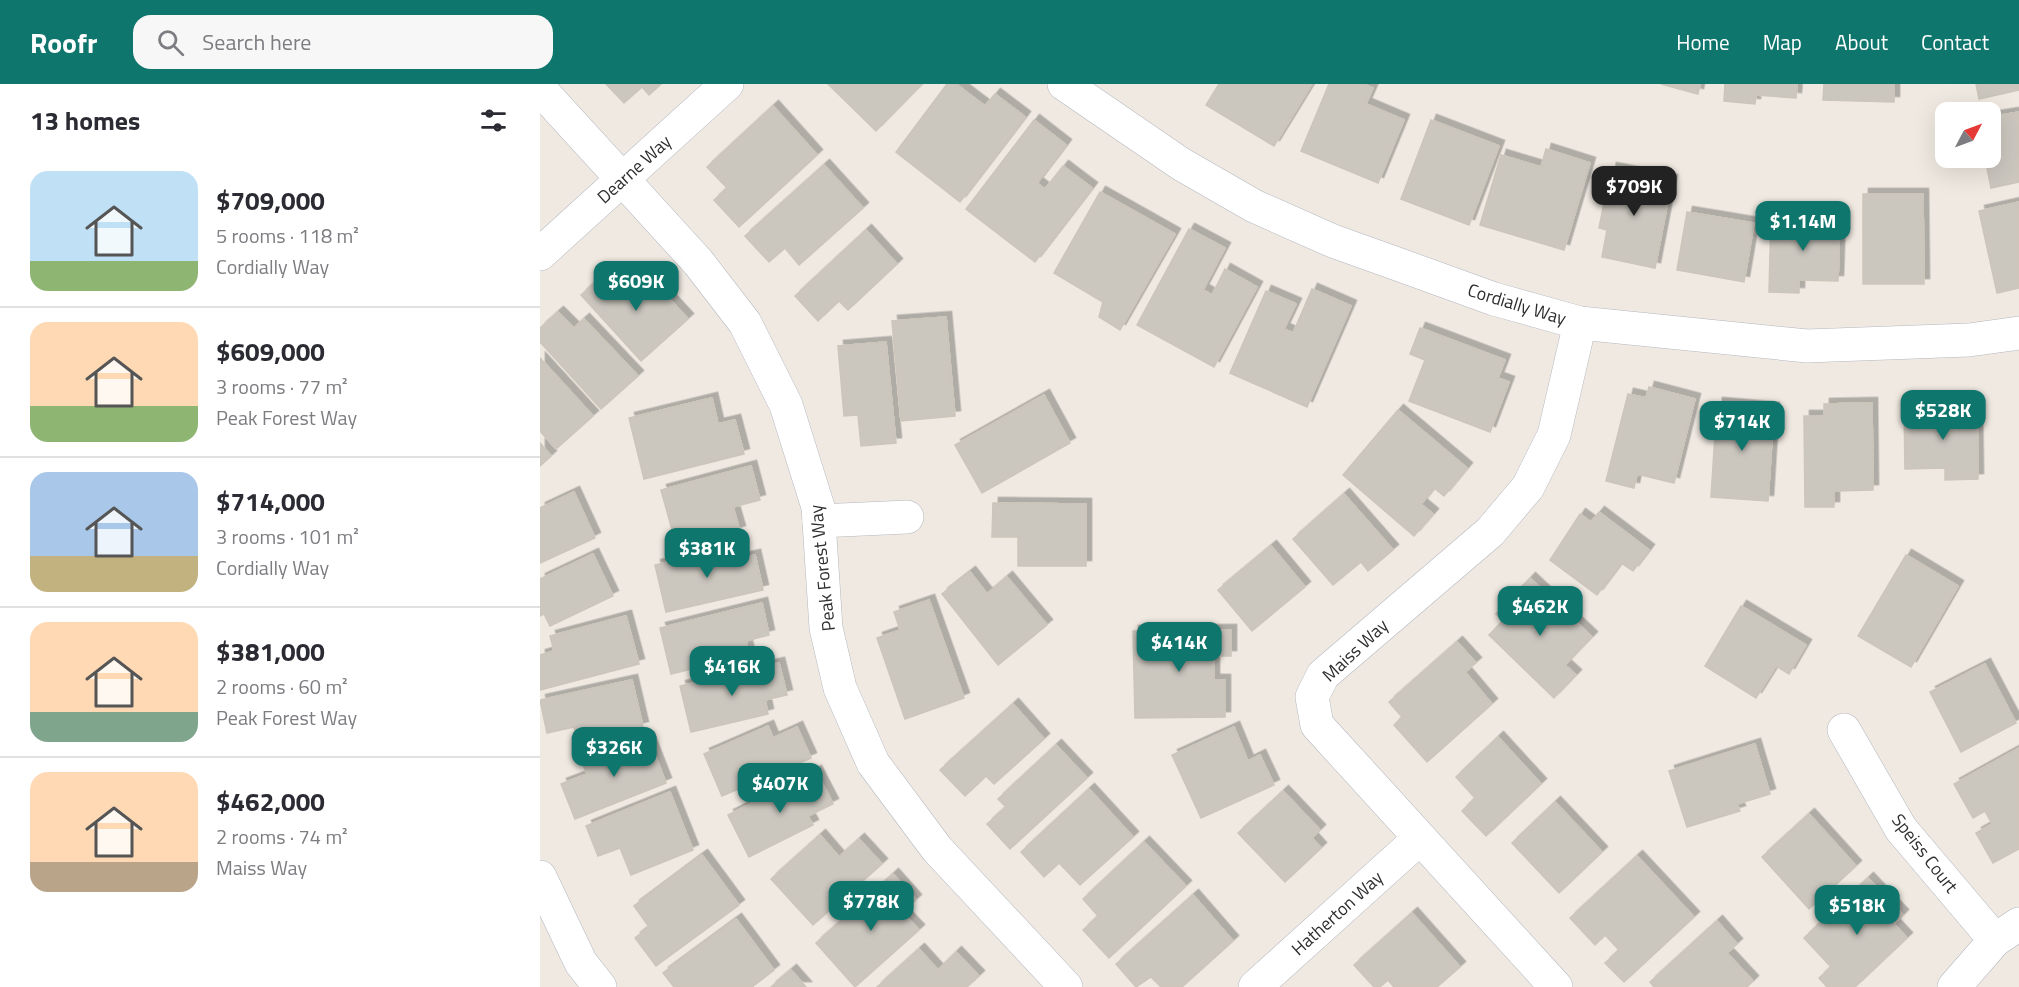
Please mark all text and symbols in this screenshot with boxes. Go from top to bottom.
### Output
search box [133,15,553,69]
text: Roofr [30,21,97,64]
text: Search here [202,25,311,59]
icon: search [154,26,187,59]
text: Home [1676,26,1730,58]
text: Map [1763,26,1802,58]
text: About [1835,26,1888,58]
text: Contact [1921,26,1989,58]
text: 13 homes [30,101,140,140]
north arrow [1935,102,2001,168]
map controls [1935,102,2001,168]
icon: filters [477,104,510,137]
street label: Dearne Way [591,128,677,210]
pin: $709K [1592,166,1676,217]
text: $709K [1606,170,1662,201]
text: $709,000 [216,181,325,220]
icon: home [78,195,150,267]
pin: $1.14M [1754,201,1852,252]
text: $1.14M [1769,205,1837,236]
text: 5 rooms · 118 m² [216,220,359,251]
text: Cordially Way [216,251,329,282]
pin: $609K [594,261,678,312]
text: $609K [608,265,664,296]
street label: Cordially Way [1464,276,1570,332]
text: $609,000 [216,332,325,371]
icon: home [78,346,150,418]
text: 3 rooms · 77 m² [216,371,348,402]
pin: $528K [1901,390,1985,441]
text: $528K [1915,394,1971,425]
pin: $714K [1700,401,1784,452]
text: Peak Forest Way [216,402,357,433]
text: $714K [1714,405,1770,436]
text: $714,000 [216,482,325,521]
icon: home [78,496,150,568]
street label: Peak Forest Way [802,503,842,633]
text: 3 rooms · 101 m² [216,521,359,552]
pin: $381K [665,528,749,579]
text: $381K [679,532,735,563]
text: Cordially Way [216,552,329,583]
pin: $462K [1498,586,1582,637]
text: $462K [1512,590,1568,621]
street label: Maiss Way [1316,612,1394,688]
pin: $414K [1137,622,1221,673]
text: $414K [1151,626,1207,657]
text: $381,000 [216,632,325,671]
icon: home [78,646,150,718]
pin: $416K [690,646,774,697]
text: $416K [704,650,760,681]
text: 2 rooms · 60 m² [216,671,348,702]
text: Peak Forest Way [216,702,357,733]
pin: $326K [572,727,656,778]
text: $326K [586,731,642,762]
pin: $407K [738,763,822,814]
text: $407K [752,767,808,798]
text: $462,000 [216,782,325,821]
icon: home [78,796,150,868]
street label: Speiss Court [1885,808,1965,899]
text: 2 rooms · 74 m² [216,821,348,852]
text: Maiss Way [216,852,307,883]
street label: Hatherton Way [1285,864,1389,962]
pin: $778K [829,881,913,932]
text: $778K [843,885,899,916]
pin: $518K [1815,885,1899,936]
text: $518K [1829,889,1885,920]

